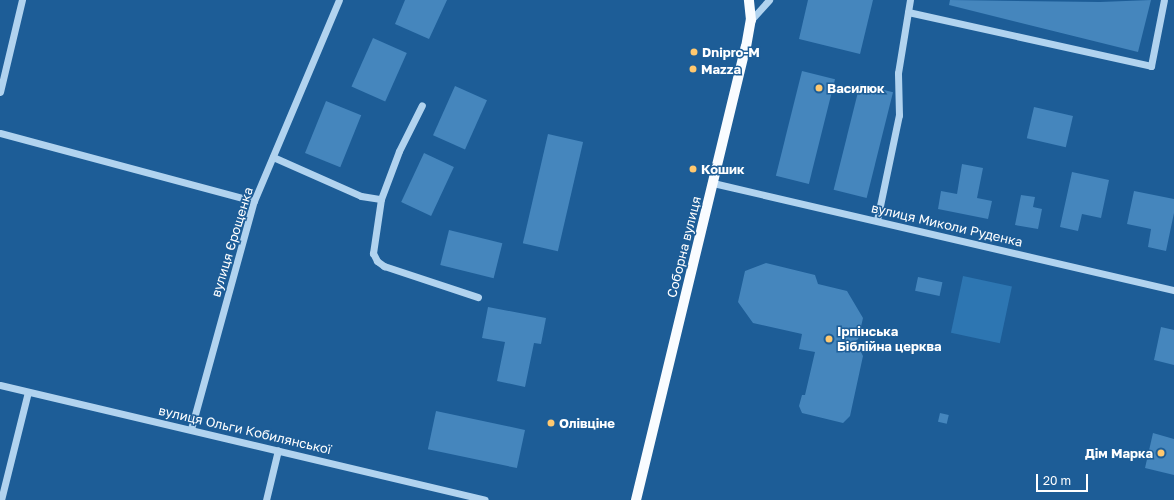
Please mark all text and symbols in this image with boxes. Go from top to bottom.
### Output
place label: Dnipro-M [702,44,760,60]
marker: Dnipro-M [689,47,699,57]
place label: Mazza [701,61,741,77]
marker: Mazza [688,64,698,74]
place label: Василюк [827,80,885,96]
marker: Василюк [814,83,824,93]
place label: Кошик [701,161,744,177]
marker: Кошик [688,164,698,174]
street label: вулиця Єрощенка [208,185,256,299]
street label: Соборна вулиця [664,195,704,299]
street label: вулиця Миколи Руденка [870,200,1024,250]
place label: Ірпінська Біблійна церква [837,324,942,355]
marker: Ірпінська Біблійна церква [824,334,834,344]
street label: вулиця Ольги Кобилянської [157,402,333,458]
place label: Олівціне [559,415,615,431]
marker: Олівціне [546,418,556,428]
place label: Дім Марка [1085,445,1153,461]
marker: Дім Марка [1156,448,1166,458]
scale bar [1038,466,1090,492]
text: 20 m [1043,473,1071,488]

